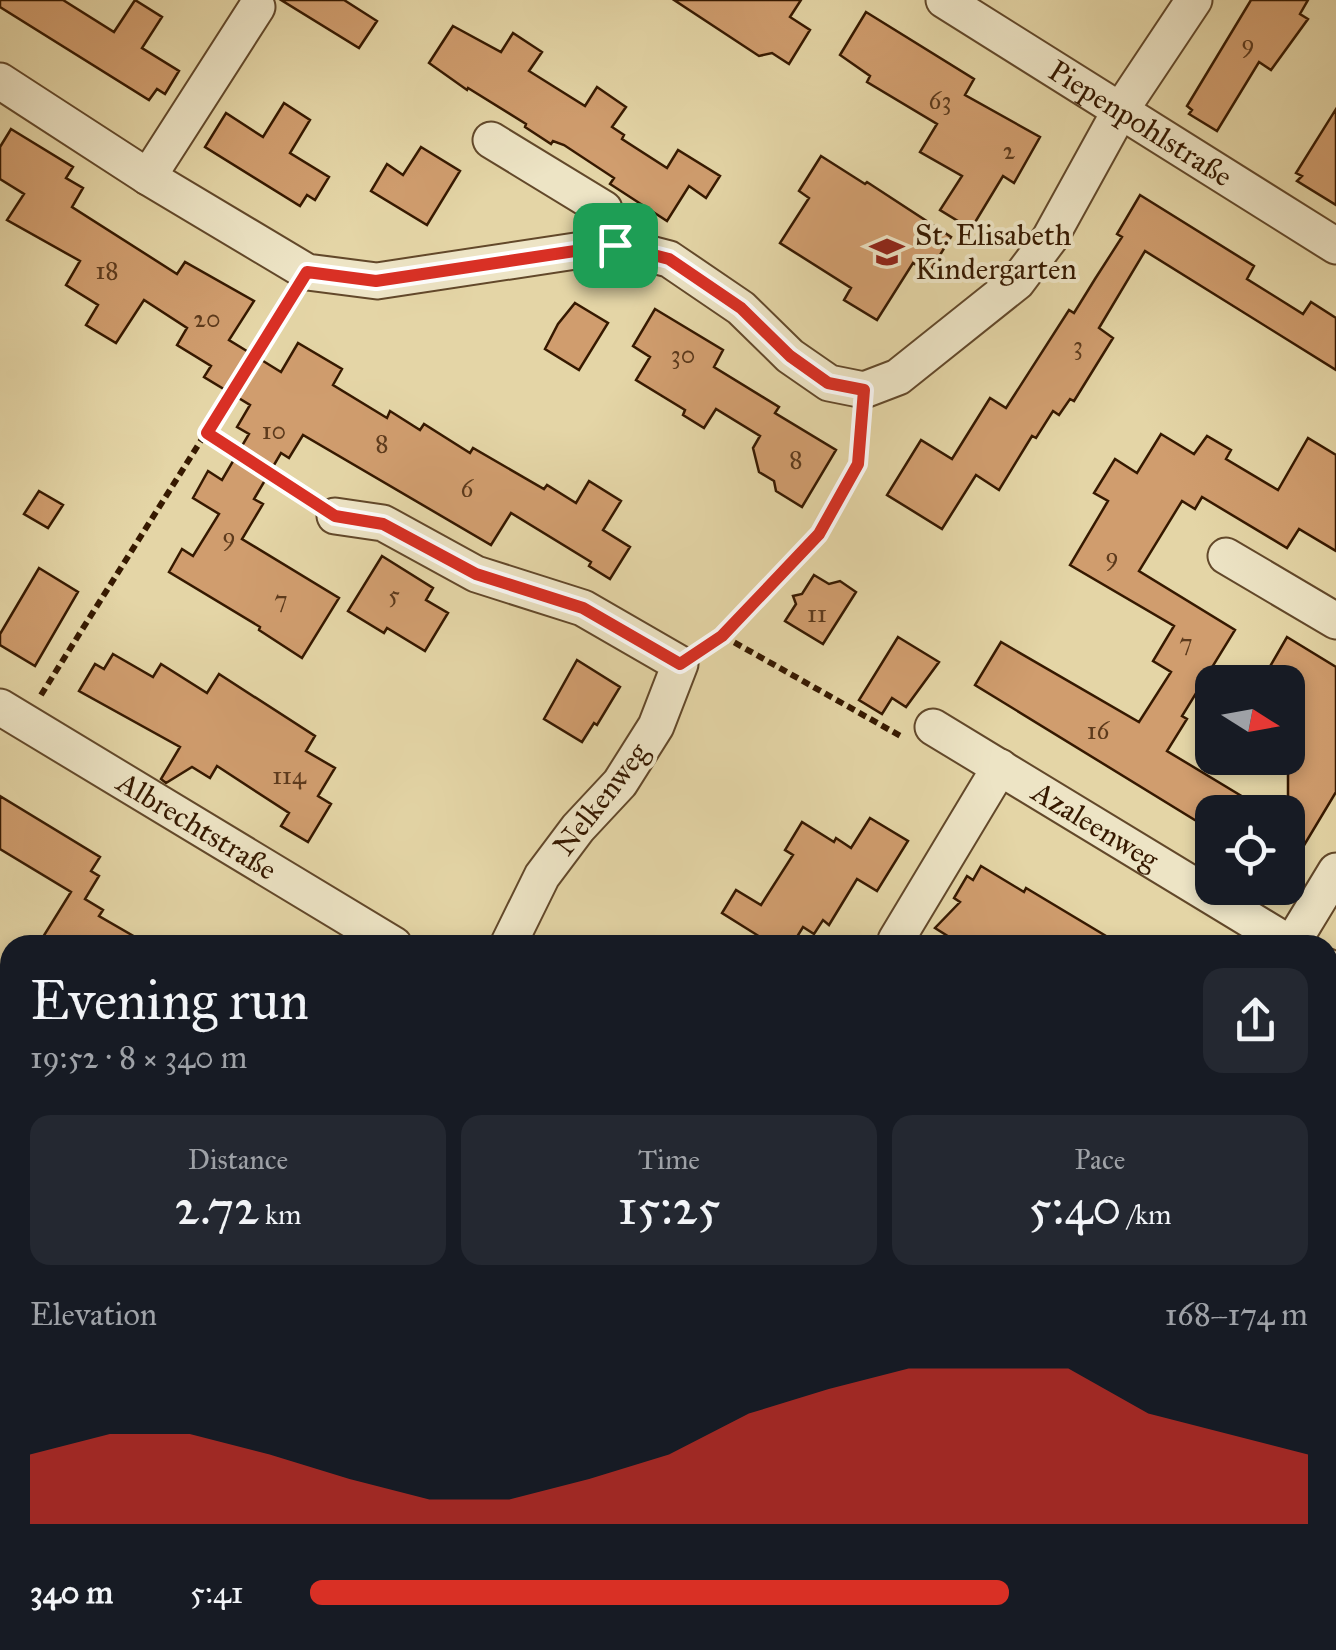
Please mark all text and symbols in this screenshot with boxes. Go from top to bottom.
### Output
house number: 9 [1241,28,1255,59]
street label: Piepenpohlstraße [1042,52,1239,194]
house number: 63 [929,85,951,116]
house number: 2 [1003,135,1016,166]
pin [573,203,658,288]
place label: St. Elisabeth Kindergarten [915,217,1077,287]
icon: arrive [588,218,643,273]
school or university icon: St. Elisabeth Kindergarten [868,233,906,271]
house number: 18 [95,255,119,286]
house number: 20 [194,303,220,334]
house number: 3 [1073,330,1083,361]
house number: 30 [671,339,695,370]
house number: 10 [262,415,286,446]
house number: 8 [375,428,389,459]
house number: 8 [789,444,803,475]
house number: 6 [461,473,475,504]
house number: 9 [222,521,236,552]
house number: 9 [1105,541,1119,572]
house number: 5 [388,579,400,610]
house number: 7 [274,584,288,615]
house number: 11 [807,598,827,629]
house number: 7 [1179,627,1193,658]
north arrow [1195,665,1305,775]
map controls [1195,665,1305,905]
house number: 16 [1087,715,1110,746]
street label: Nelkenweg [546,735,657,863]
house number: 114 [272,760,307,791]
street label: Albrechtstraße [109,763,283,888]
street label: Azaleenweg [1024,772,1166,878]
button: locate [1195,795,1305,905]
text: Evening run [30,967,309,1034]
button: share [1203,968,1308,1073]
text: 19:52 · 8 × 340 m [30,1038,247,1077]
text: Distance [188,1142,288,1177]
text: Time [638,1142,700,1177]
text: Pace [1075,1142,1125,1177]
text: 2.72 [175,1177,259,1238]
text: 15:25 [618,1177,720,1238]
text: 5:40 [1029,1177,1121,1238]
text: km [259,1197,301,1232]
text: /km [1121,1197,1171,1232]
text: Elevation [30,1295,157,1334]
text: 168–174 m [1165,1295,1308,1334]
text: 340 m [30,1573,113,1612]
text: 5:41 [190,1573,243,1612]

